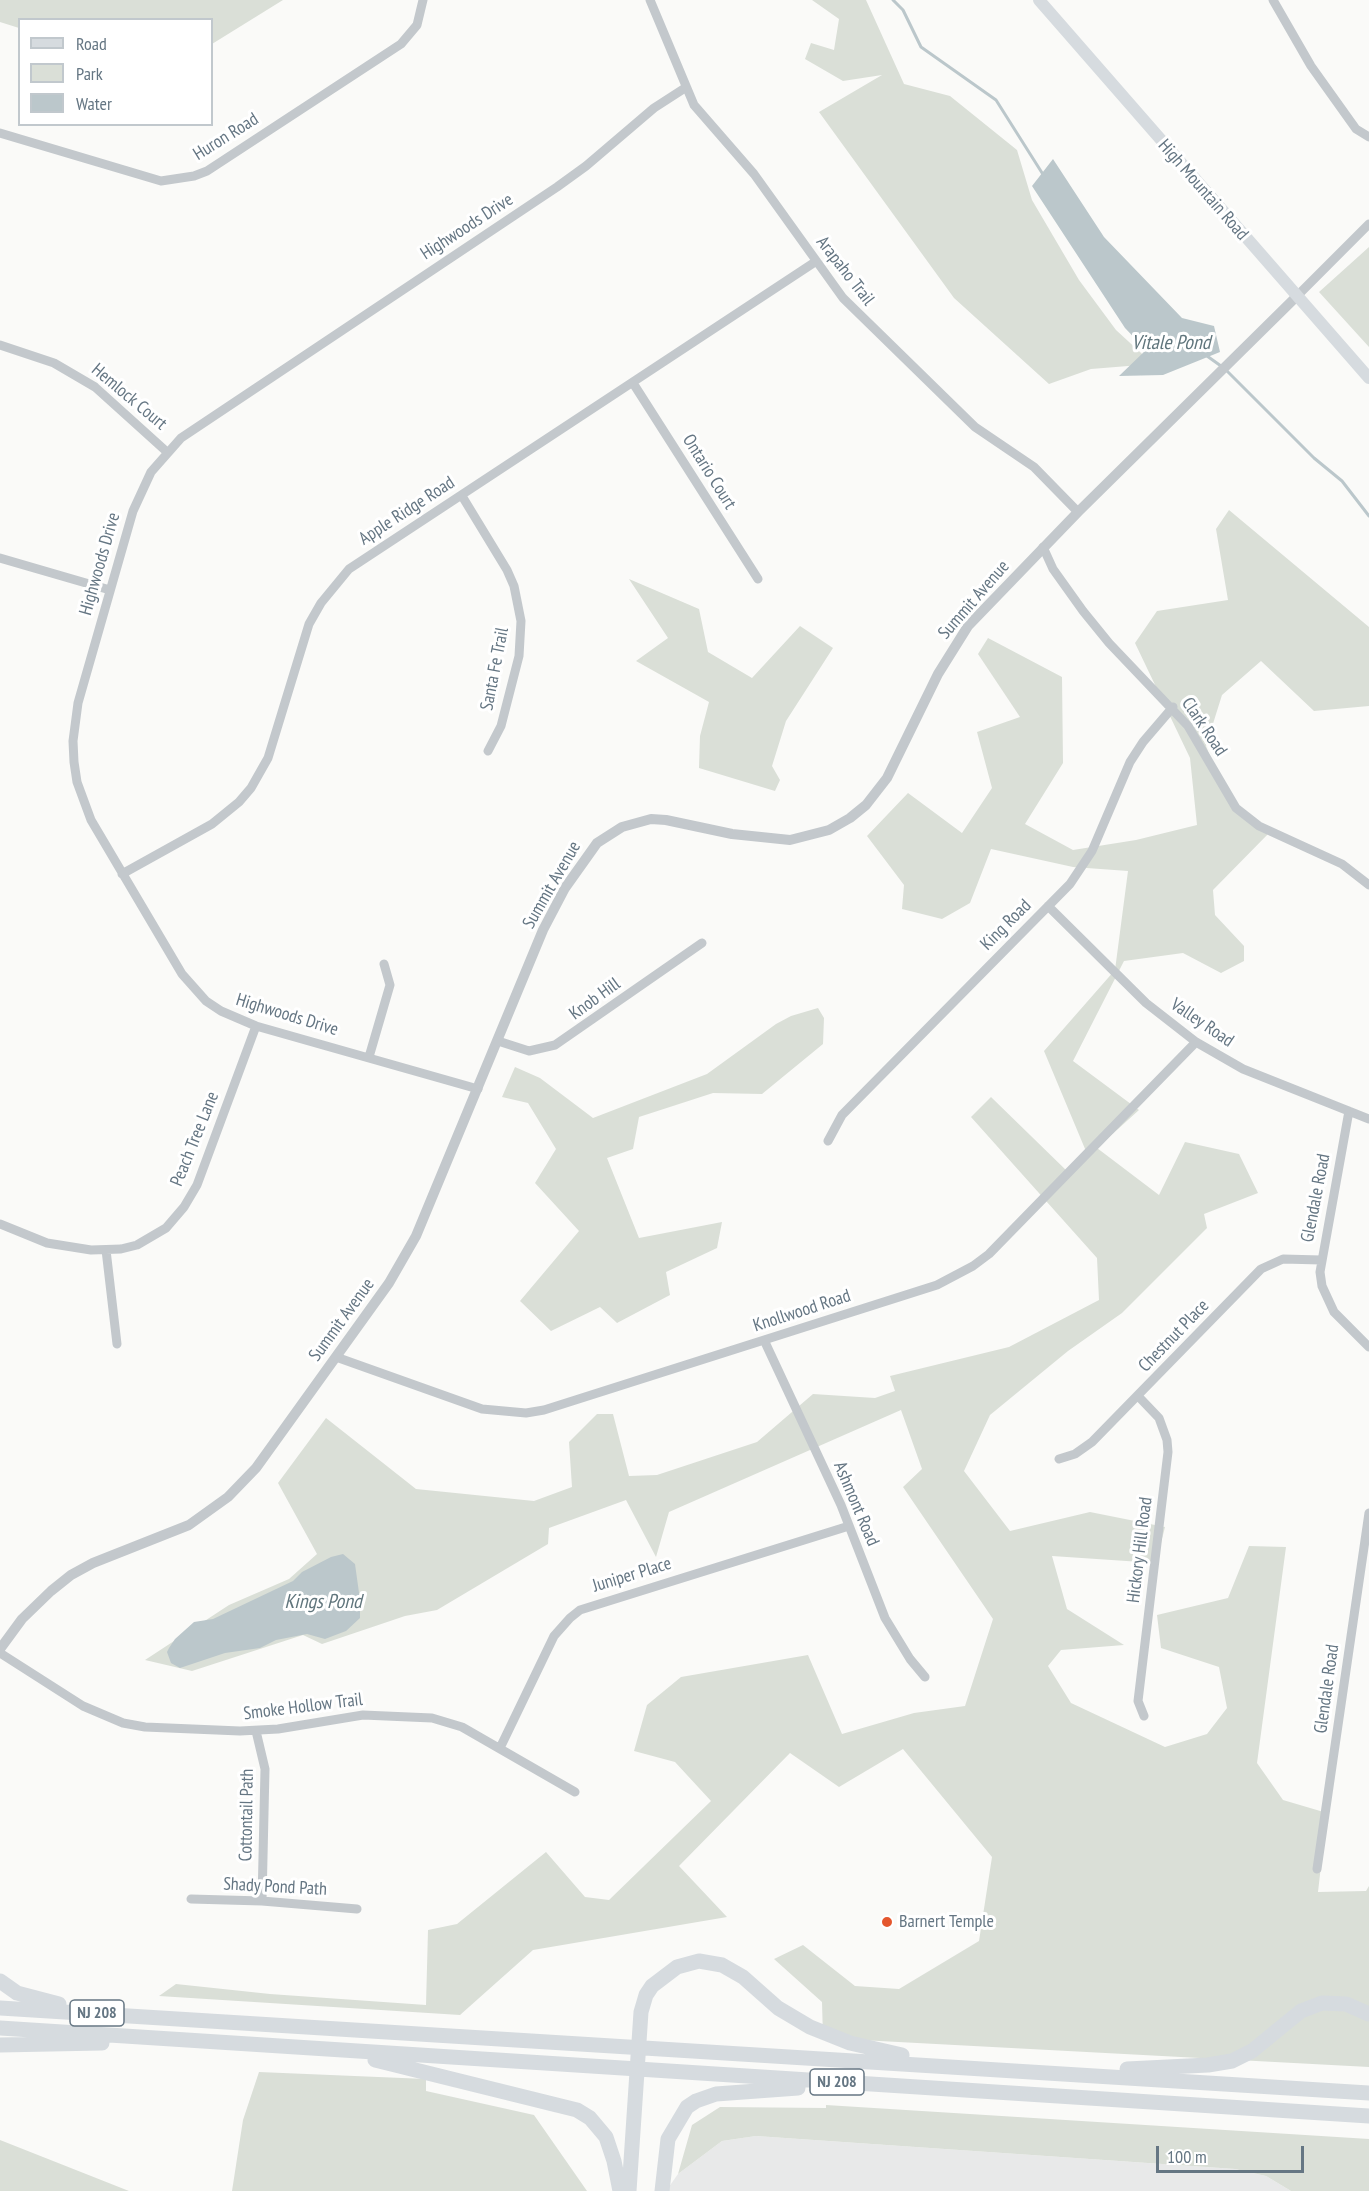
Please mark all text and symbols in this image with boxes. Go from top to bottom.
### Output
legend [18,18,213,126]
text: Road [76,32,107,55]
text: Park [76,62,103,85]
text: Water [76,92,112,115]
street label: Huron Road [189,109,263,165]
street label: High Mountain Road [1153,135,1253,245]
street label: Highwoods Drive [417,189,517,265]
street label: Arapaho Trail [811,232,879,310]
water label: Vitale Pond [1132,331,1210,355]
street label: Hemlock Court [87,359,171,435]
street label: Ontario Court [678,431,740,513]
street label: Apple Ridge Road [355,472,459,550]
street label: Highwoods Drive [75,510,125,618]
street label: Summit Avenue [934,556,1014,644]
street label: Santa Fe Trail [476,626,514,712]
street label: Clark Road [1177,694,1231,760]
street label: Summit Avenue [518,838,586,932]
street label: King Road [976,895,1036,955]
street label: Knob Hill [565,973,625,1025]
street label: Highwoods Drive [233,989,341,1041]
street label: Valley Road [1166,994,1238,1052]
street label: Peach Tree Lane [166,1089,224,1189]
street label: Glendale Road [1297,1152,1335,1244]
street label: Summit Avenue [305,1274,379,1366]
street label: Knollwood Road [751,1285,853,1337]
street label: Chestnut Place [1134,1295,1214,1377]
street label: Ashmont Road [829,1459,883,1549]
street label: Hickory Hill Road [1123,1496,1157,1604]
street label: Juniper Place [590,1553,674,1597]
water label: Kings Pond [284,1590,362,1614]
street label: Glendale Road [1310,1643,1344,1735]
street label: Smoke Hollow Trail [242,1689,364,1725]
street label: Cottontail Path [235,1768,259,1862]
street label: Shady Pond Path [223,1873,327,1901]
place label: Barnert Temple [899,1911,994,1933]
marker: Barnert Temple [880,1915,894,1929]
road number: NJ 208 [70,2000,124,2026]
road number: NJ 208 [810,2069,864,2095]
scale bar [1159,2134,1308,2172]
text: 100 m [1167,2145,1207,2168]

